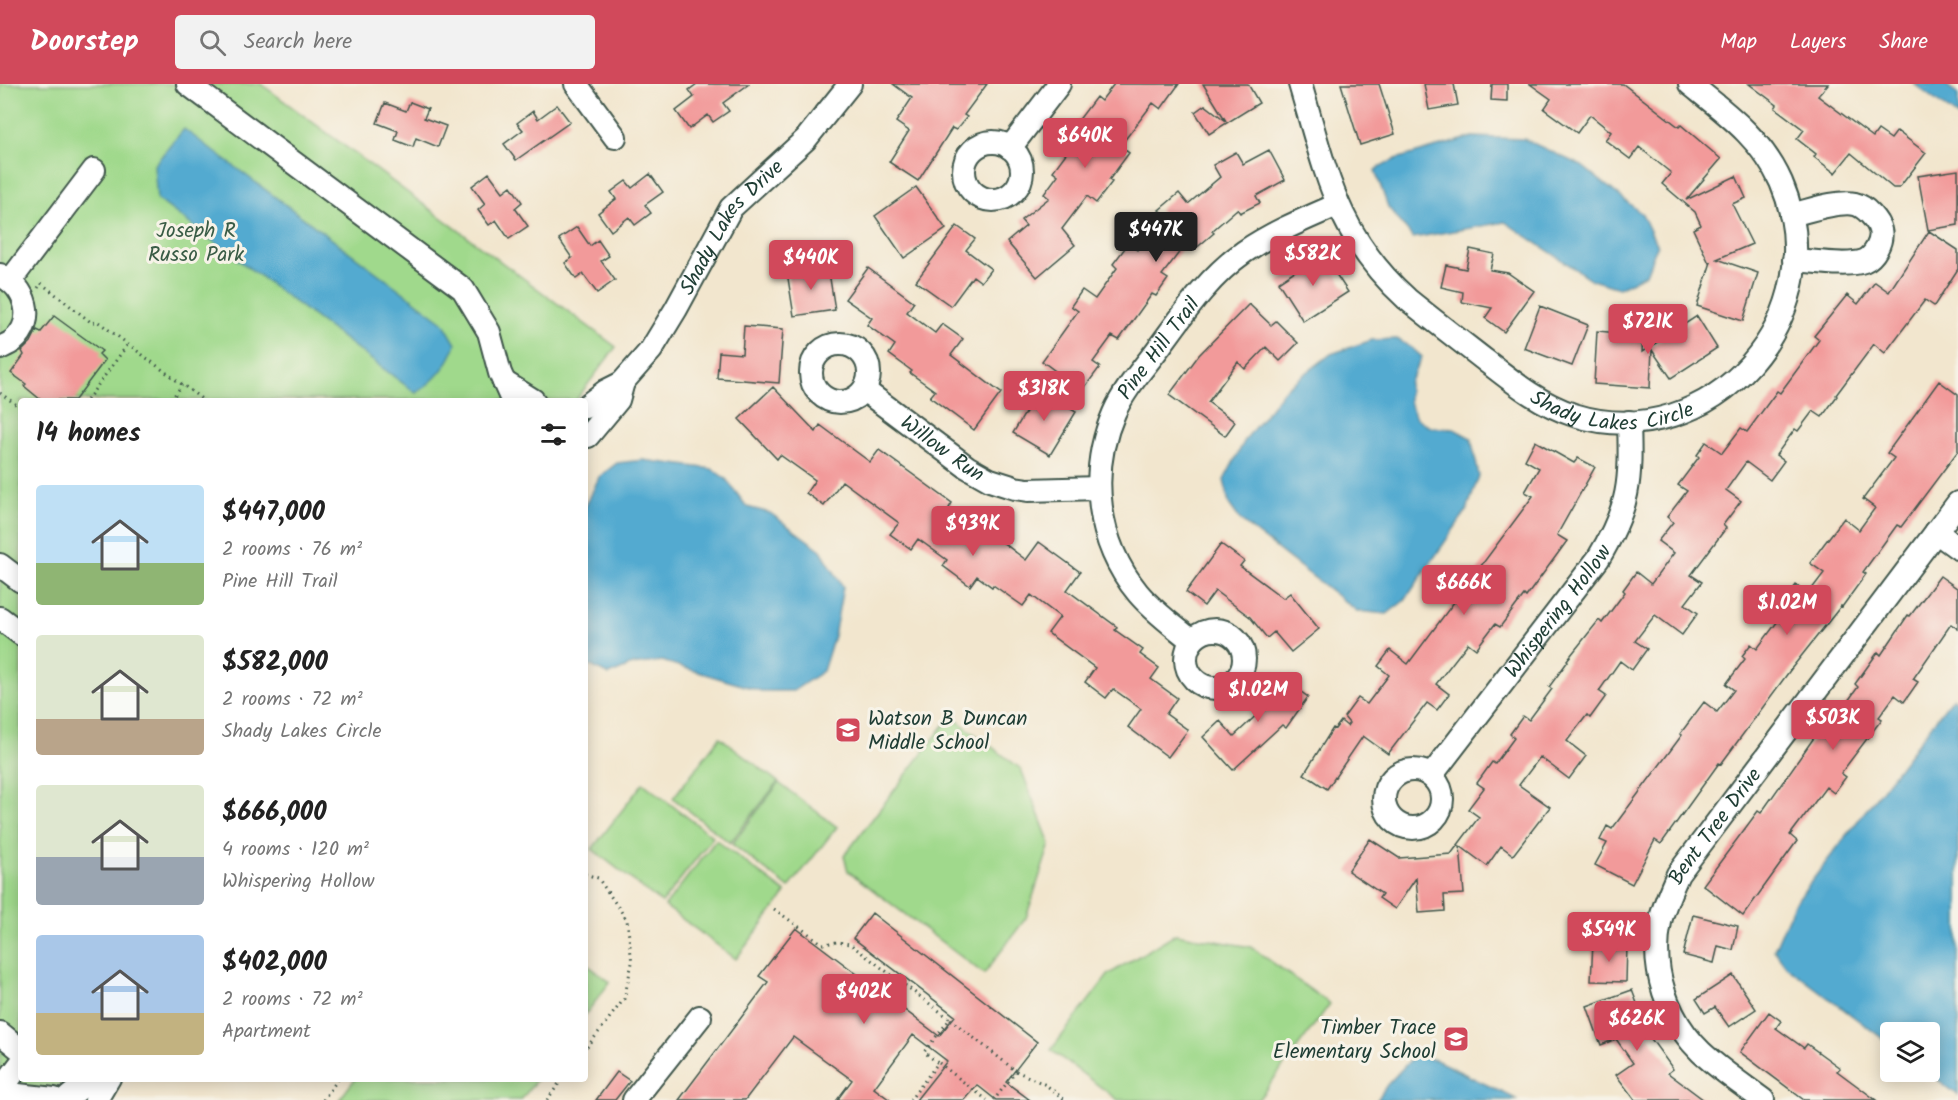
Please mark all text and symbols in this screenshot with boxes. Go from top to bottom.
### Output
search box [175,15,595,69]
text: Doorstep [30,20,139,65]
text: Search here [244,25,352,60]
icon: search [196,26,229,59]
text: Map [1720,26,1757,59]
text: Layers [1790,26,1846,59]
text: Share [1879,26,1928,59]
pin: $640K [1043,118,1127,169]
text: $640K [1057,121,1113,153]
street label: Shady Lakes Drive [672,152,792,302]
pin: $447K [1114,212,1198,263]
park label: Joseph R Russo Park [148,215,244,272]
text: $447K [1128,215,1184,247]
pin: $582K [1271,236,1355,287]
text: $582K [1284,239,1342,271]
pin: $440K [769,240,853,291]
text: $440K [783,243,839,275]
street label: Pine Hill Trail [1110,290,1209,407]
pin: $721K [1606,304,1690,355]
text: $721K [1622,307,1674,339]
pin: $318K [1002,371,1086,422]
text: $318K [1018,374,1070,406]
street label: Shady Lakes Circle [1523,382,1700,441]
street label: Willow Run [893,408,990,492]
text: 14 homes [36,413,141,455]
icon: filters [537,418,570,451]
text: $447,000 [222,492,325,534]
pin: $939K [931,506,1015,557]
icon: home [84,509,156,581]
text: $939K [945,509,1001,541]
text: 2 rooms · 76 m² [222,534,362,566]
street label: Whispering Hollow [1497,538,1621,686]
pin: $666K [1422,565,1506,616]
text: Pine Hill Trail [222,566,338,598]
text: $666K [1436,568,1492,600]
pin: $1.02M [1738,585,1836,636]
text: $1.02M [1757,588,1817,620]
text: $582,000 [222,642,328,684]
icon: home [84,659,156,731]
pin: $1.02M [1209,672,1307,723]
text: $1.02M [1228,675,1288,707]
text: 2 rooms · 72 m² [222,684,363,716]
pin: $503K [1791,700,1875,751]
place label: Watson B Duncan Middle School [868,703,1028,760]
text: $503K [1805,703,1861,735]
school or university icon: Watson B Duncan Middle School [833,715,863,745]
text: Shady Lakes Circle [222,716,381,748]
street label: Bent Tree Drive [1660,761,1771,890]
text: $666,000 [222,792,327,834]
icon: home [84,809,156,881]
text: 4 rooms · 120 m² [222,834,369,866]
text: Whispering Hollow [222,866,375,898]
pin: $549K [1567,912,1651,963]
text: $549K [1581,915,1637,947]
text: $402,000 [222,942,327,984]
icon: home [84,959,156,1031]
pin: $402K [822,974,906,1025]
text: $402K [836,977,892,1009]
text: 2 rooms · 72 m² [222,984,363,1016]
pin: $626K [1595,1001,1679,1052]
text: $626K [1608,1004,1666,1036]
place label: Timber Trace Elementary School [1273,1012,1437,1069]
text: Apartment [222,1016,311,1048]
map controls [1880,1022,1940,1082]
button: layers [1880,1022,1940,1082]
school or university icon: Timber Trace Elementary School [1441,1024,1471,1054]

